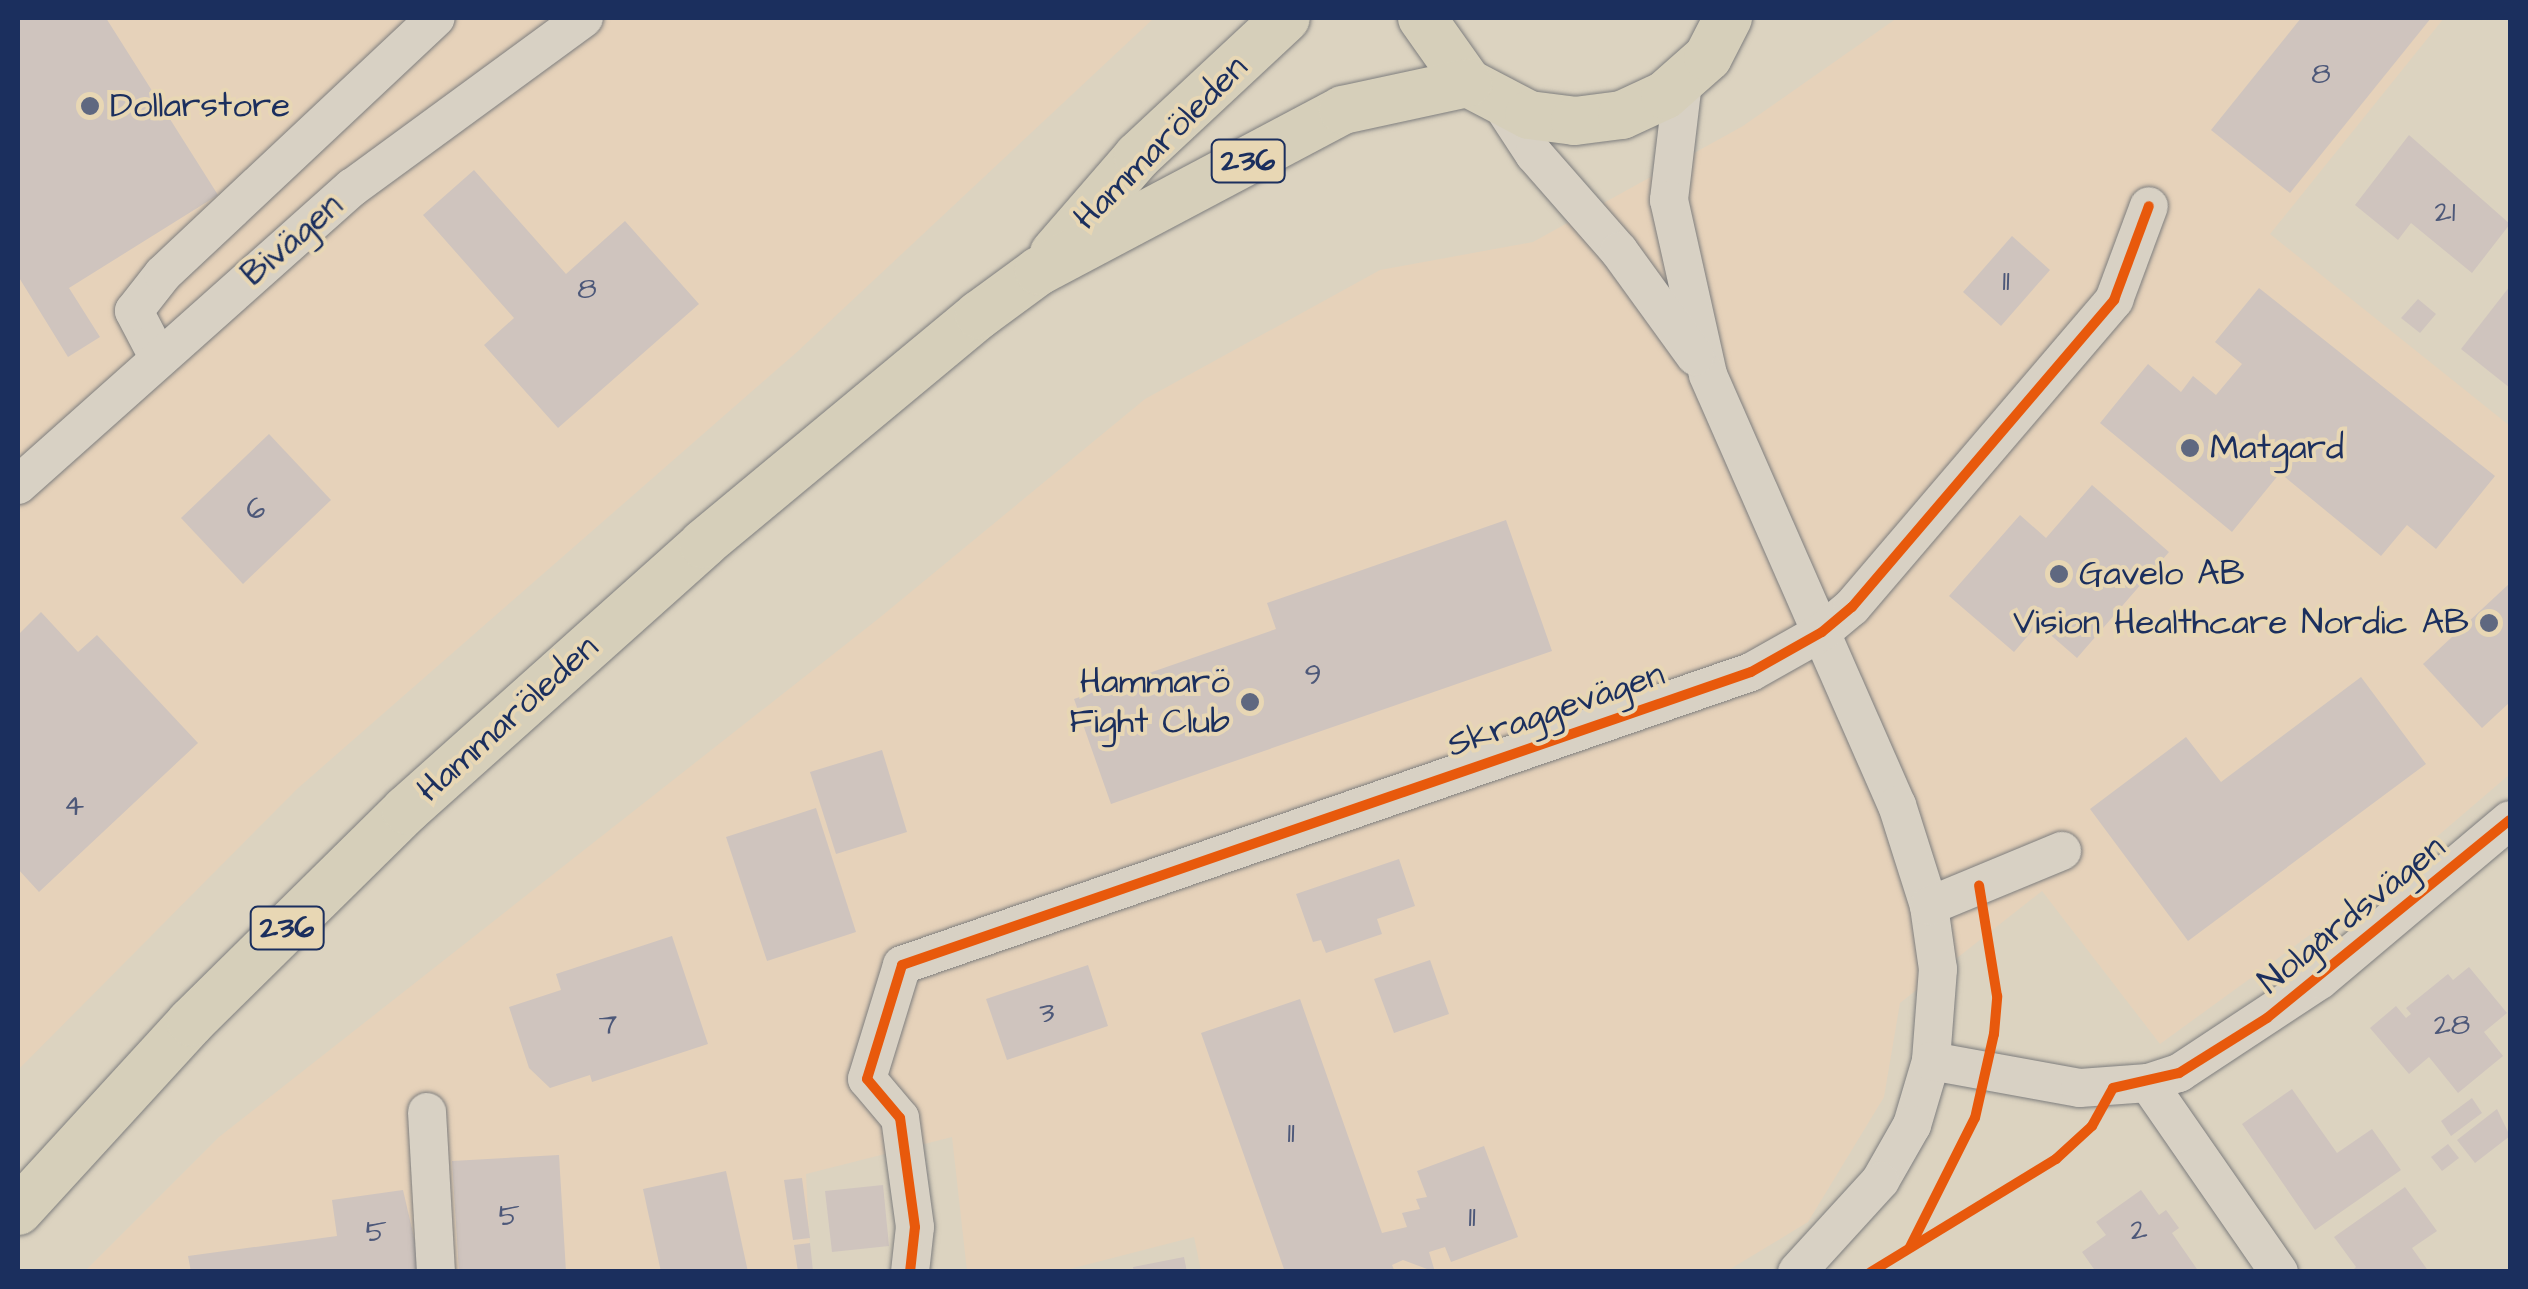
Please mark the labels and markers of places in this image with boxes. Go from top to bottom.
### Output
place label: Dollarstore [110,85,290,127]
marker: Dollarstore [79,95,101,117]
place label: Matgard [2210,427,2344,469]
marker: Matgard [2179,437,2201,459]
place label: Gavelo AB [2079,553,2245,595]
marker: Gavelo AB [2048,563,2070,585]
place label: Vision Healthcare Nordic AB [2013,602,2469,644]
marker: Vision Healthcare Nordic AB [2478,612,2500,634]
place label: Hammarö Fight Club [1069,661,1230,743]
marker: Hammarö Fight Club [1239,691,1261,713]

